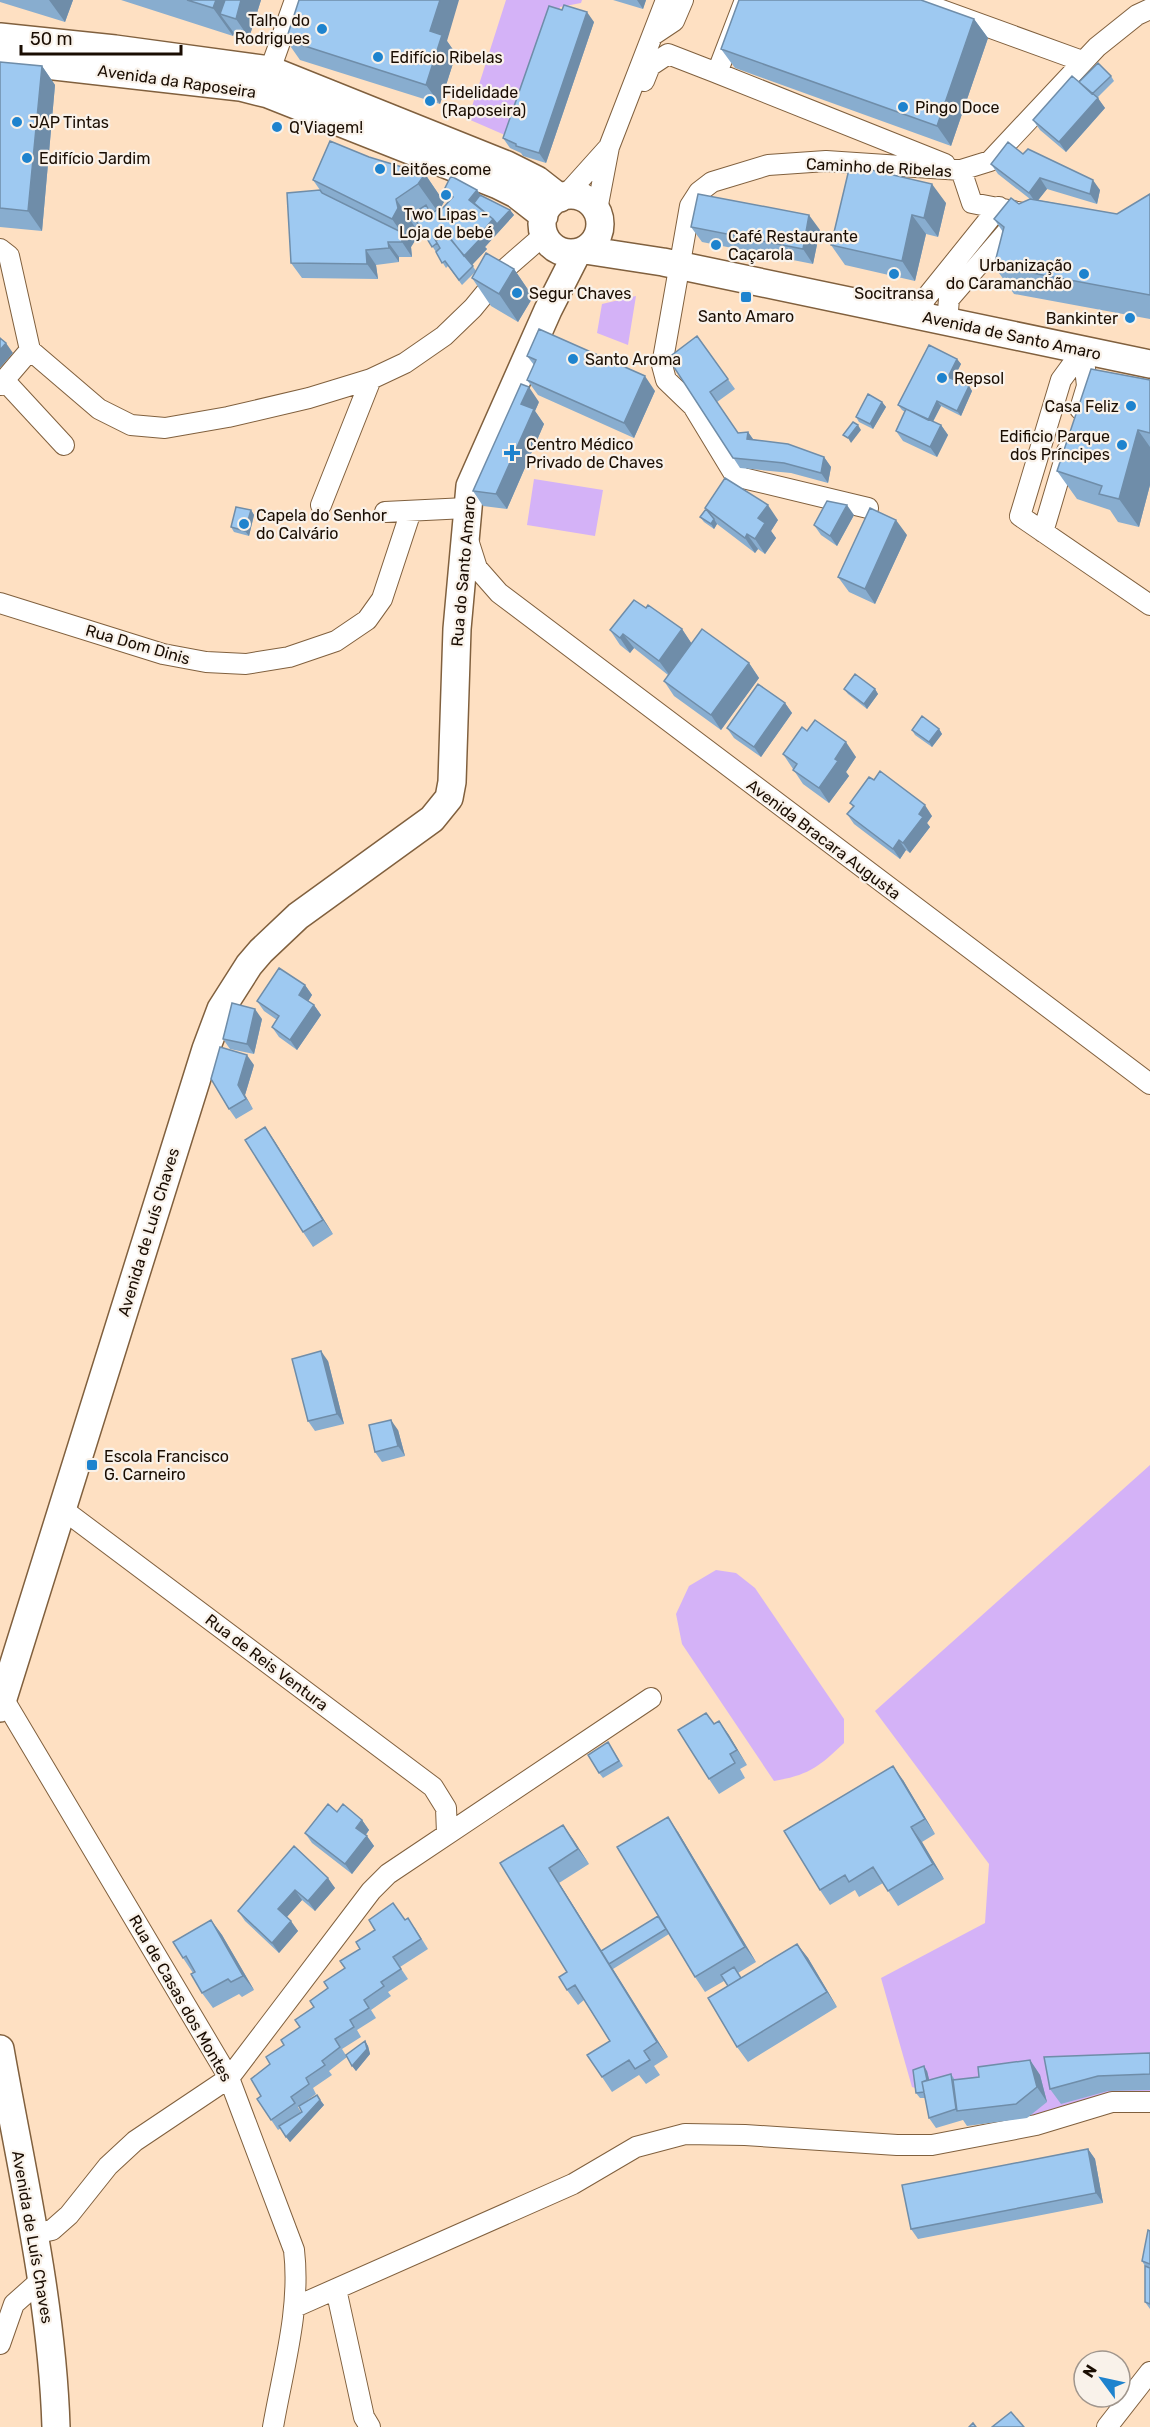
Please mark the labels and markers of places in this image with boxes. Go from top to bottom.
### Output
place label: Talho do Rodrigues [235,11,310,48]
marker: Talho do Rodrigues [315,22,329,36]
place label: Edifício Ribelas [390,48,503,67]
marker: Edifício Ribelas [371,50,385,64]
place label: Fidelidade (Raposeira) [442,83,526,120]
marker: Fidelidade (Raposeira) [423,94,437,108]
place label: Pingo Doce [915,98,1000,117]
marker: Pingo Doce [896,100,910,114]
place label: JAP Tintas [29,113,109,132]
marker: JAP Tintas [10,115,24,129]
place label: Q'Viagem! [289,118,363,137]
marker: Q'Viagem! [270,120,284,134]
place label: Edifício Jardim [39,149,150,168]
marker: Edifício Jardim [20,151,34,165]
place label: Leitões.come [392,160,491,179]
marker: Leitões.come [373,162,387,176]
marker: Two Lipas - Loja de bebé [439,188,453,202]
place label: Two Lipas - Loja de bebé [399,205,493,242]
place label: Café Restaurante Caçarola [728,227,858,264]
marker: Café Restaurante Caçarola [709,238,723,252]
place label: Urbanização do Caramanchão [946,256,1072,293]
marker: Socitransa [887,267,901,281]
marker: Urbanização do Caramanchão [1077,267,1091,281]
place label: Segur Chaves [529,284,632,303]
place label: Socitransa [854,284,934,303]
marker: Segur Chaves [510,286,524,300]
marker: Santo Amaro [739,290,753,304]
place label: Santo Amaro [698,307,794,326]
place label: Bankinter [1046,309,1118,328]
marker: Bankinter [1123,311,1137,325]
place label: Santo Aroma [585,350,681,369]
marker: Santo Aroma [566,352,580,366]
place label: Repsol [954,369,1004,388]
marker: Repsol [935,371,949,385]
place label: Casa Feliz [1045,397,1119,416]
marker: Casa Feliz [1124,399,1138,413]
place label: Edificio Parque dos Príncipes [999,427,1110,464]
place label: Centro Médico Privado de Chaves [526,435,663,472]
marker: Edificio Parque dos Príncipes [1115,438,1129,452]
marker: Centro Médico Privado de Chaves [503,444,521,462]
place label: Capela do Senhor do Calvário [256,506,387,543]
marker: Capela do Senhor do Calvário [237,517,251,531]
place label: Escola Francisco G. Carneiro [104,1447,229,1484]
marker: Escola Francisco G. Carneiro [85,1458,99,1472]

